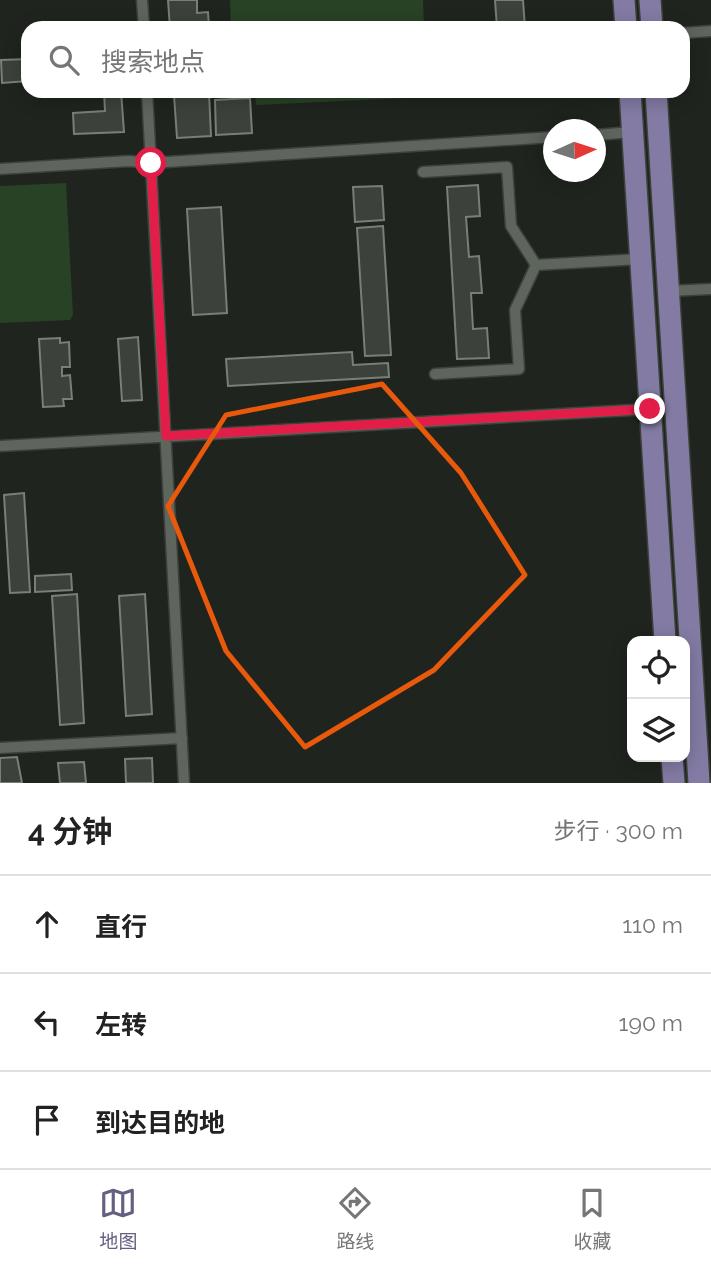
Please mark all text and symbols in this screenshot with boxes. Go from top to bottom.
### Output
search box [21,21,690,98]
icon: search [45,41,83,79]
text: 搜索地点 [101,47,205,77]
north arrow [543,119,606,182]
route start [135,147,166,178]
route end [634,393,665,424]
map controls [627,636,690,762]
button: locate [627,636,690,699]
button: layers [627,699,690,762]
text: 4 分钟 [28,814,112,849]
text: 步行 · 300 m [553,817,683,844]
icon: ahead [28,905,66,943]
text: 110 m [622,911,683,938]
text: 直行 [95,912,147,942]
icon: left [28,1003,66,1041]
text: 190 m [619,1009,683,1036]
text: 左转 [95,1010,147,1040]
icon: arrive [28,1101,66,1139]
text: 到达目的地 [95,1108,225,1138]
tab: 地图 [99,1184,138,1253]
tab: 路线 [336,1184,375,1253]
tab: 收藏 [573,1184,612,1253]

